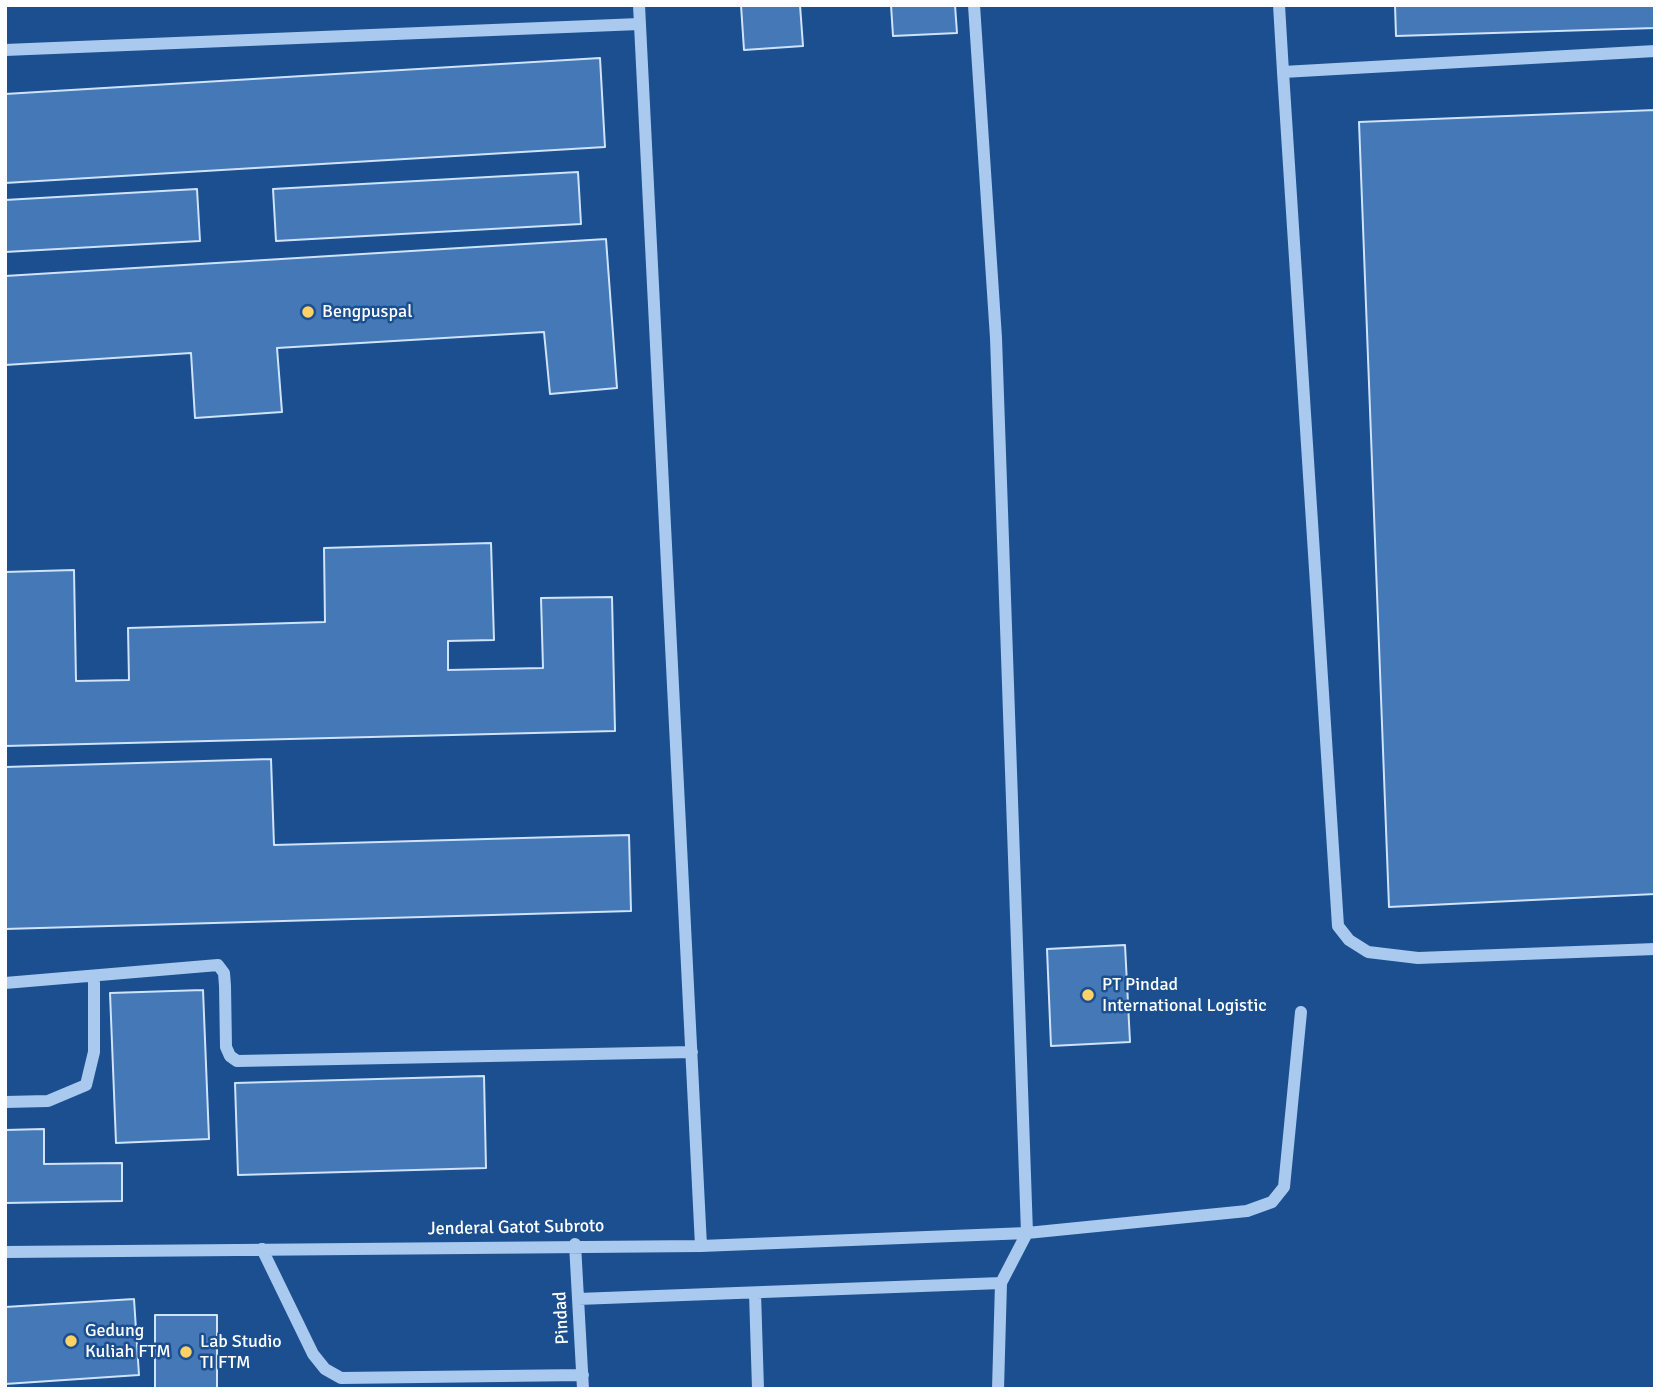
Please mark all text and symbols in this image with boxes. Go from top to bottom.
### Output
place label: Bengpuspal [322,301,412,323]
marker: Bengpuspal [300,304,316,320]
place label: PT Pindad International Logistic [1102,974,1267,1016]
marker: PT Pindad International Logistic [1080,987,1096,1003]
street label: Jenderal Gatot Subroto [427,1216,605,1240]
street label: Pindad [550,1291,574,1345]
place label: Gedung Kuliah FTM [85,1320,171,1362]
place label: Lab Studio TI FTM [200,1331,282,1374]
marker: Gedung Kuliah FTM [63,1333,79,1349]
marker: Lab Studio TI FTM [178,1344,194,1360]

